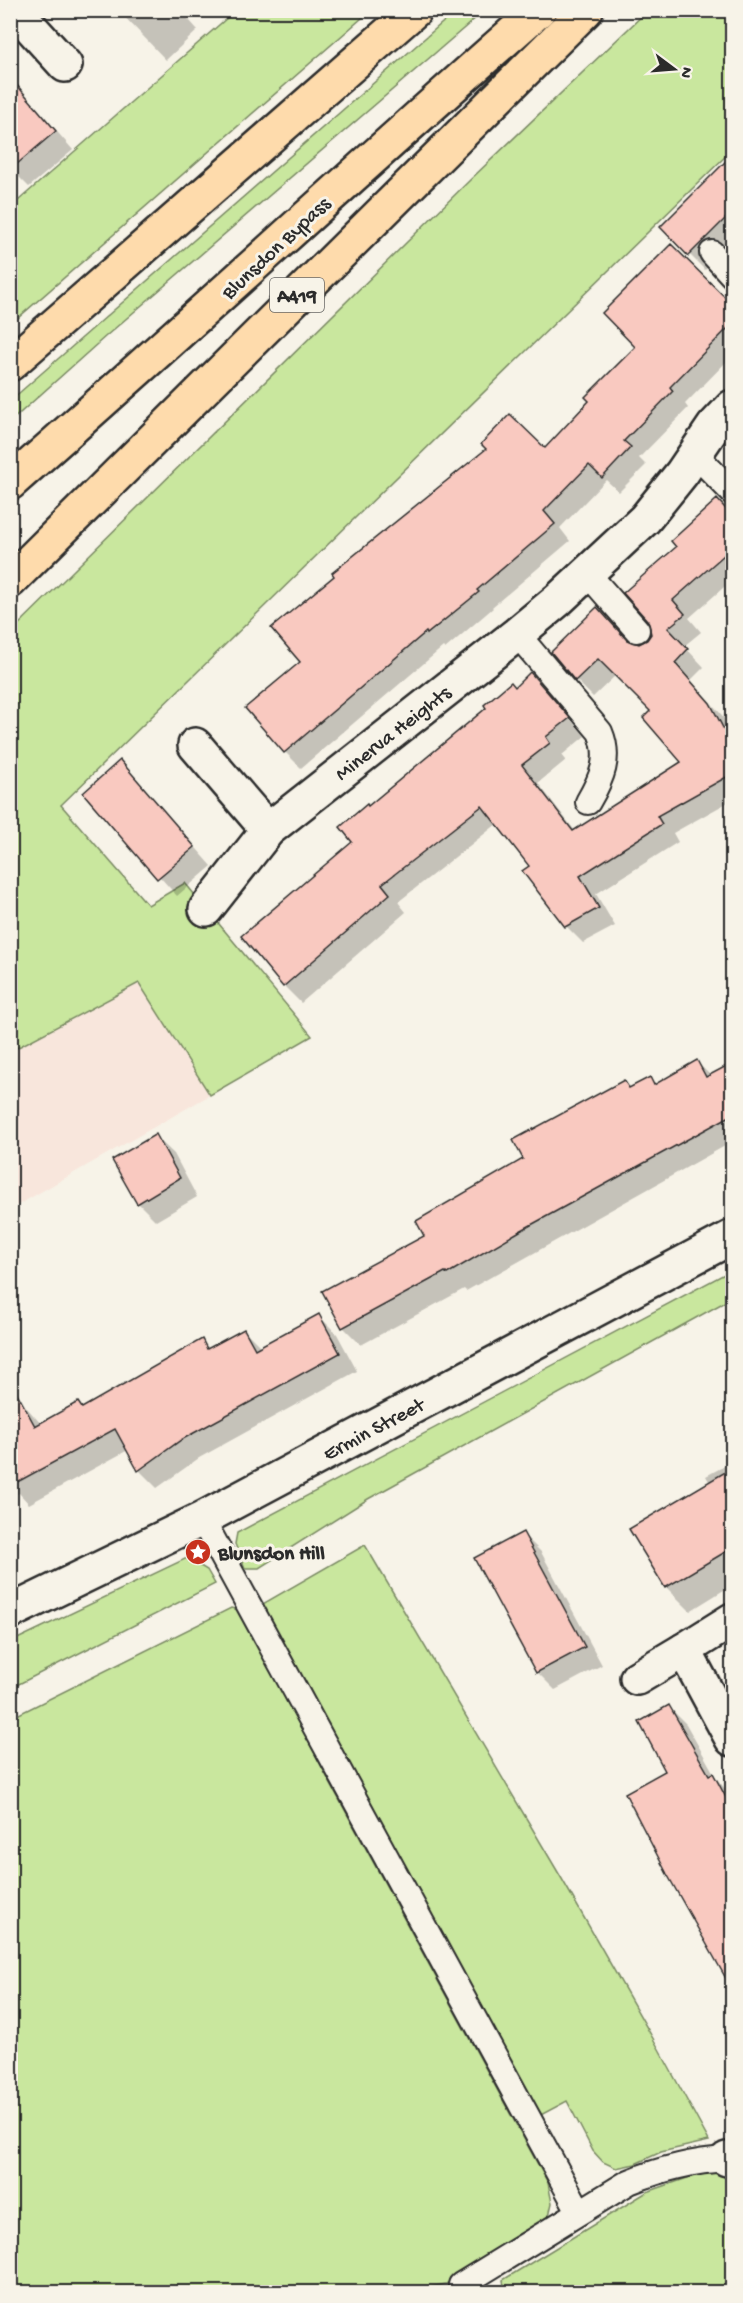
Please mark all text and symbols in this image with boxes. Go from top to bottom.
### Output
north arrow [644,39,704,99]
text: N [674,65,696,80]
street label: Blunsdon Bypass [217,192,338,307]
road number: A419 [270,278,324,312]
street label: Minerva Heights [331,681,458,788]
street label: Ermin Street [320,1393,432,1468]
place icon: Blunsdon Hill [183,1537,213,1567]
place label: Blunsdon Hill [217,1543,325,1568]

